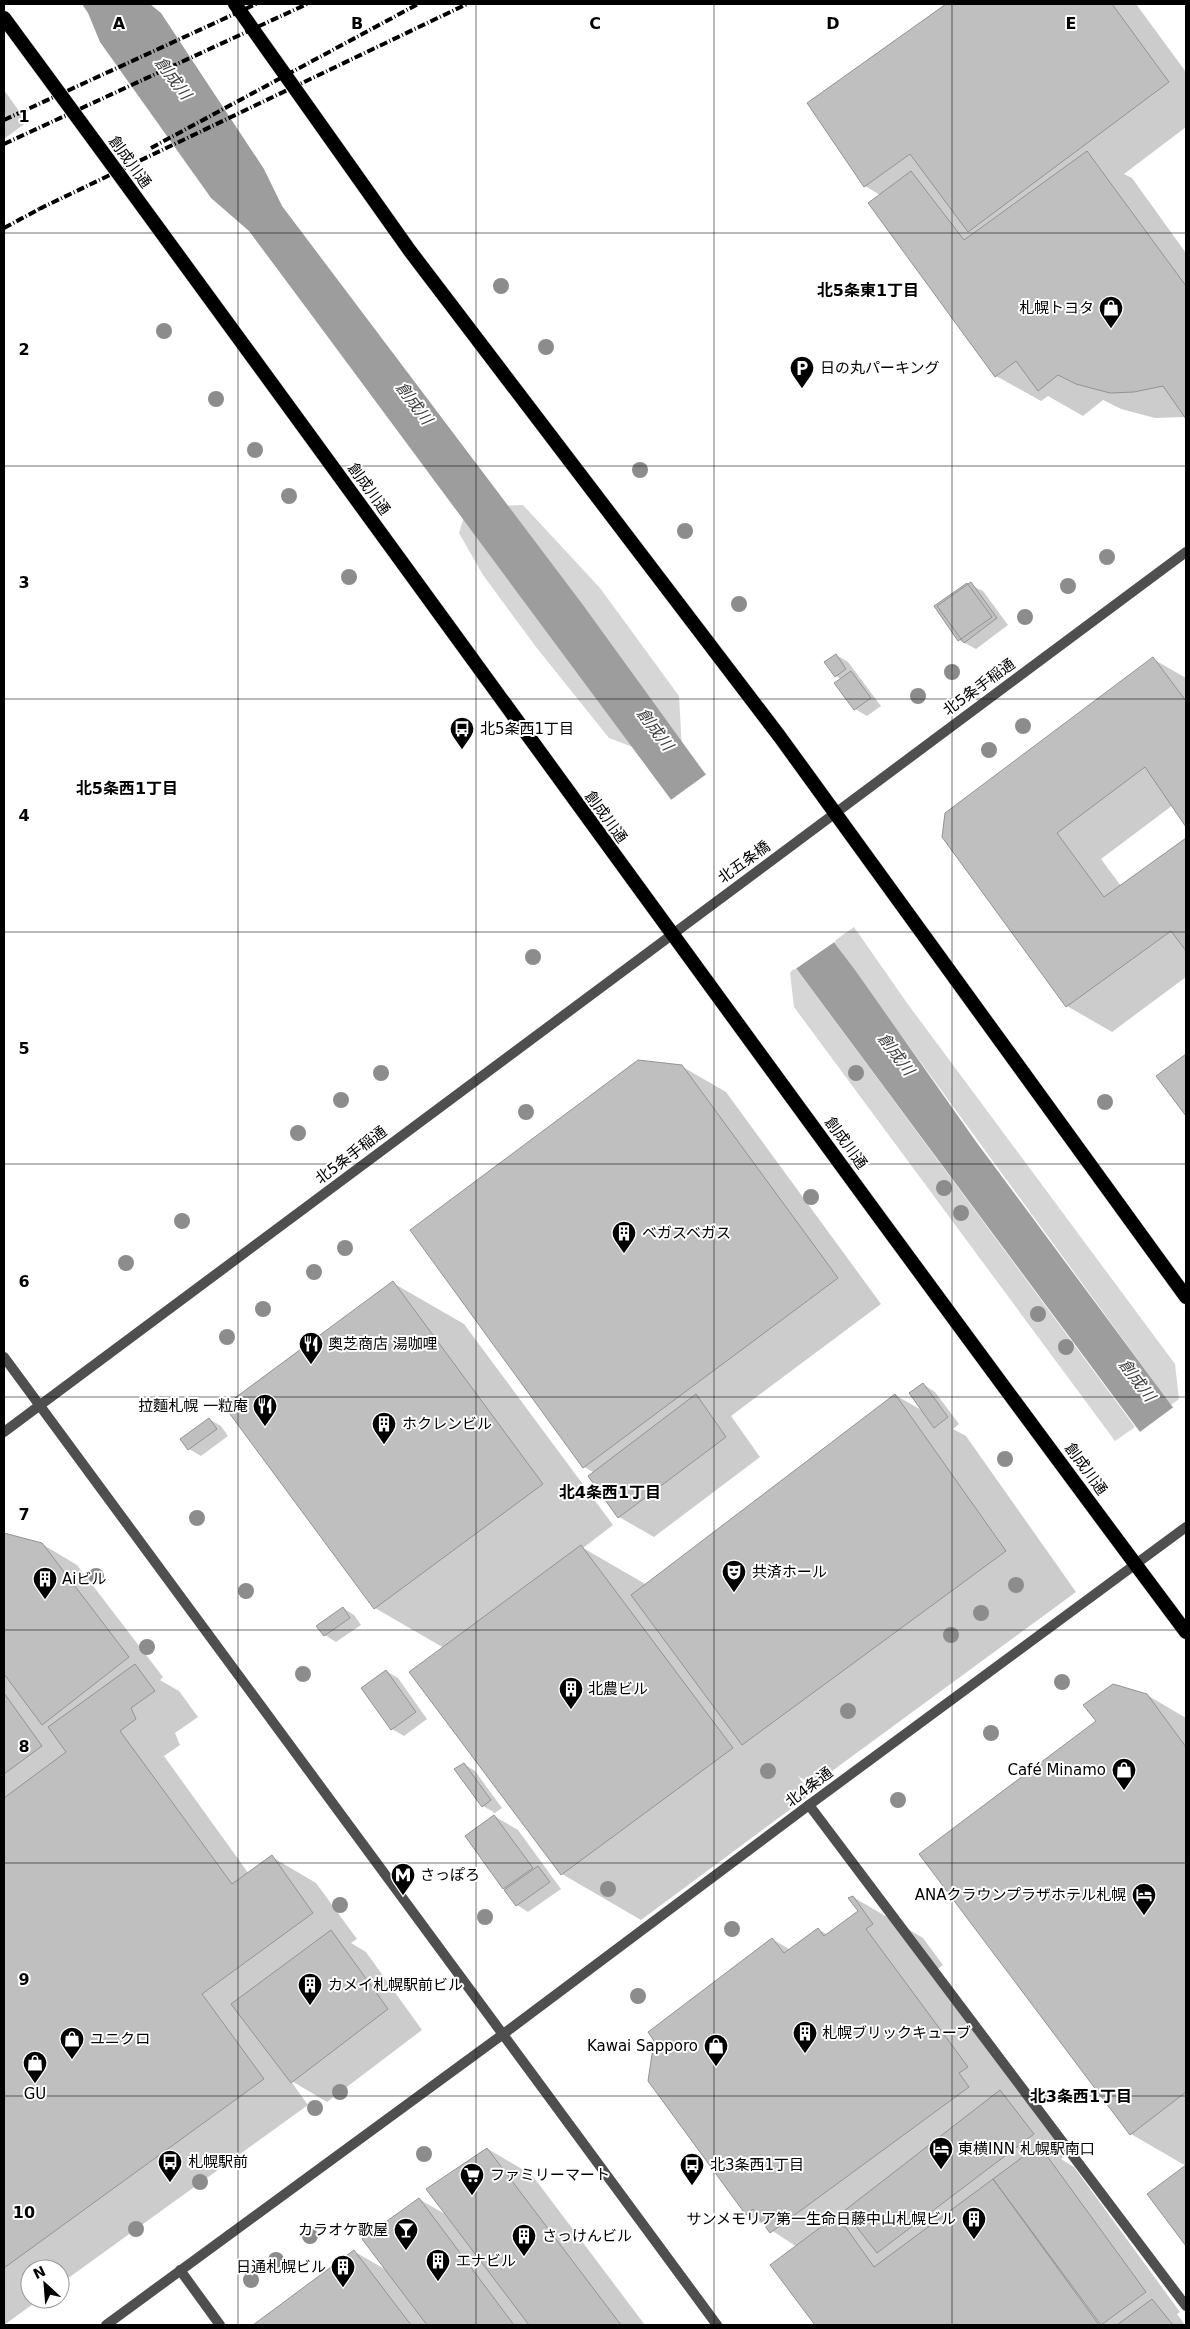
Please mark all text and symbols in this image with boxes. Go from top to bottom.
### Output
text: A [113,14,126,33]
text: B [351,14,363,33]
text: C [589,14,601,33]
text: D [826,14,840,33]
text: E [1066,14,1076,33]
water label: 創成川 [151,53,196,104]
text: 1 [18,107,30,126]
street label: 創成川通 [105,132,155,192]
district label: 北5条東1丁目 [817,281,919,300]
shop icon: 札幌トヨタ [1098,295,1124,329]
place label: 札幌トヨタ [1019,299,1094,317]
text: 2 [18,340,30,359]
parking icon: 日の丸パーキング [789,355,815,389]
place label: 日の丸パーキング [820,359,940,377]
water label: 創成川 [392,378,437,429]
street label: 創成川通 [344,459,394,519]
text: 3 [18,573,30,592]
street label: 北5条手稲通 [940,655,1018,719]
water label: 創成川 [633,704,678,755]
bus stop icon: 北5条西1丁目 [449,716,475,750]
place label: 北5条西1丁目 [480,720,574,738]
district label: 北5条西1丁目 [76,779,178,798]
street label: 創成川通 [581,787,631,847]
text: 4 [18,806,30,825]
street label: 北五条橋 [714,837,774,887]
water label: 創成川 [874,1029,919,1080]
text: 5 [18,1039,30,1058]
street label: 創成川通 [821,1113,871,1173]
street label: 北5条手稲通 [312,1122,390,1188]
building icon: ベガスベガス [611,1220,637,1254]
place label: ベガスベガス [642,1224,731,1242]
text: 6 [18,1272,30,1291]
restaurant icon: 奧芝商店 湯咖哩 [298,1331,324,1365]
place label: 奧芝商店 湯咖哩 [328,1335,438,1353]
water label: 創成川 [1115,1355,1160,1406]
restaurant icon: 拉麵札幌 一粒庵 [252,1393,278,1427]
place label: 拉麵札幌 一粒庵 [138,1397,248,1415]
building icon: ホクレンビル [371,1411,397,1445]
place label: ホクレンビル [402,1415,492,1433]
street label: 創成川通 [1061,1439,1111,1499]
district label: 北4条西1丁目 [559,1483,661,1502]
text: 7 [18,1505,30,1524]
theatre icon: 共済ホール [721,1559,747,1593]
place label: 共済ホール [752,1563,827,1581]
building icon: Aiビル [32,1566,58,1600]
place label: Aiビル [62,1570,106,1588]
building icon: 北農ビル [558,1676,584,1710]
place label: 北農ビル [588,1680,648,1698]
text: 8 [18,1737,30,1756]
shop icon: Café Minamo [1111,1757,1137,1791]
place label: Café Minamo [1007,1761,1106,1779]
street label: 北4条通 [782,1763,836,1811]
metro station icon: さっぽろ [390,1862,416,1896]
place label: さっぽろ [420,1866,480,1884]
hotel icon: ANAクラウンプラザホテル札幌 [1131,1882,1157,1916]
place label: ANAクラウンプラザホテル札幌 [915,1886,1126,1904]
text: 9 [18,1970,30,1989]
building icon: カメイ札幌駅前ビル [297,1972,323,2006]
place label: カメイ札幌駅前ビル [328,1976,463,1994]
building icon: 札幌ブリックキューブ [792,2020,818,2054]
place label: 札幌ブリックキューブ [822,2024,971,2042]
shop icon: ユニクロ [59,2026,85,2060]
place label: ユニクロ [90,2030,150,2048]
shop icon: Kawai Sapporo [703,2033,729,2067]
place label: Kawai Sapporo [587,2037,698,2055]
shop icon: GU [22,2050,48,2084]
place label: GU [24,2085,46,2103]
district label: 北3条西1丁目 [1030,2087,1132,2106]
hotel icon: 東横INN 札幌駅南口 [928,2136,954,2170]
place label: 東横INN 札幌駅南口 [958,2140,1095,2158]
bus stop icon: 札幌駅前 [157,2149,183,2183]
bus stop icon: 北3条西1丁目 [679,2152,705,2186]
place label: 札幌駅前 [188,2153,248,2171]
place label: 北3条西1丁目 [710,2156,804,2174]
supermarket icon: ファミリーマート [459,2162,485,2196]
place label: ファミリーマート [490,2166,610,2184]
text: 10 [13,2203,35,2222]
building icon: サンメモリア第一生命日藤中山札幌ビル [961,2206,987,2240]
place label: サンメモリア第一生命日藤中山札幌ビル [686,2210,956,2228]
bar icon: カラオケ歌屋 [393,2217,419,2251]
place label: カラオケ歌屋 [298,2221,388,2239]
building icon: さっけんビル [511,2223,537,2257]
place label: さっけんビル [542,2227,632,2245]
building icon: エナビル [425,2248,451,2282]
place label: エナビル [456,2252,516,2270]
building icon: 日通札幌ビル [330,2254,356,2288]
place label: 日通札幌ビル [236,2258,326,2276]
north arrow [20,2259,70,2309]
text: N [31,2263,48,2282]

